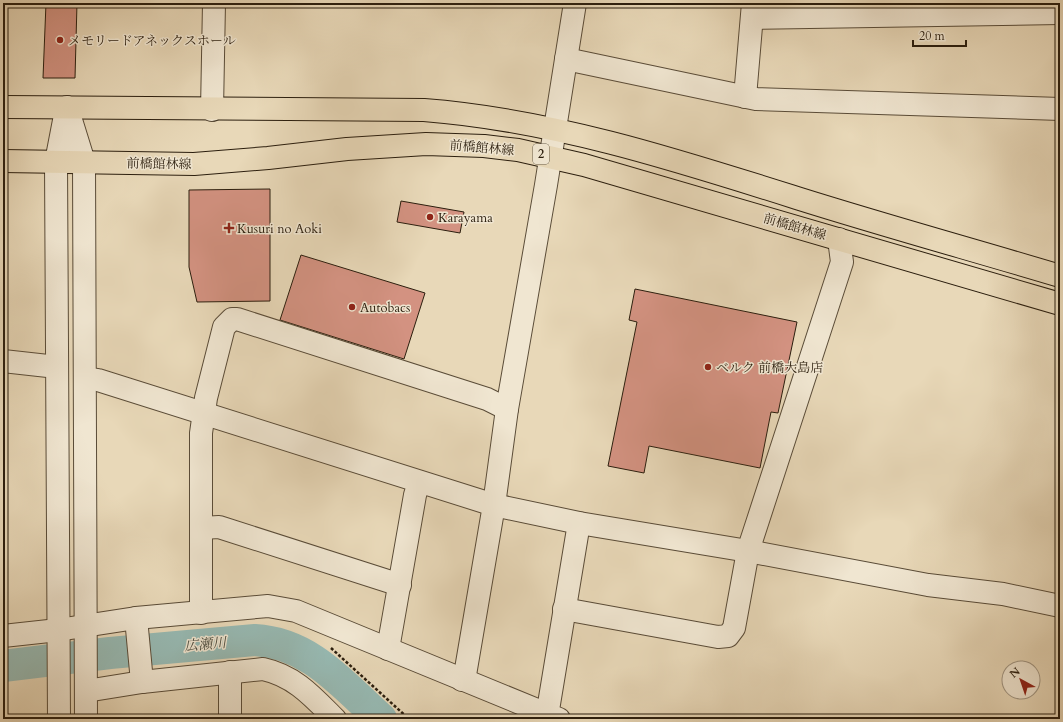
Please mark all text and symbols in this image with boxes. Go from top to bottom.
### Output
scale bar [913,22,966,48]
text: 20 m [919,28,946,44]
place label: メモリードアネックスホール [68,32,236,50]
marker: メモリードアネックスホール [55,35,65,45]
street label: 前橋館林線 [449,136,515,160]
road number: 2 [533,144,549,164]
street label: 前橋館林線 [126,154,192,174]
place label: Karayama [438,209,493,227]
street label: 前橋館林線 [761,209,828,245]
marker: Karayama [425,212,435,222]
place label: Kusuri no Aoki [237,220,322,238]
marker: Kusuri no Aoki [224,223,234,233]
place label: Autobacs [360,299,410,317]
marker: Autobacs [347,302,357,312]
place label: ベルク 前橋大島店 [716,359,823,377]
marker: ベルク 前橋大島店 [703,362,713,372]
water label: 広瀬川 [183,633,229,656]
north arrow [1001,660,1041,700]
text: N [1006,664,1024,682]

